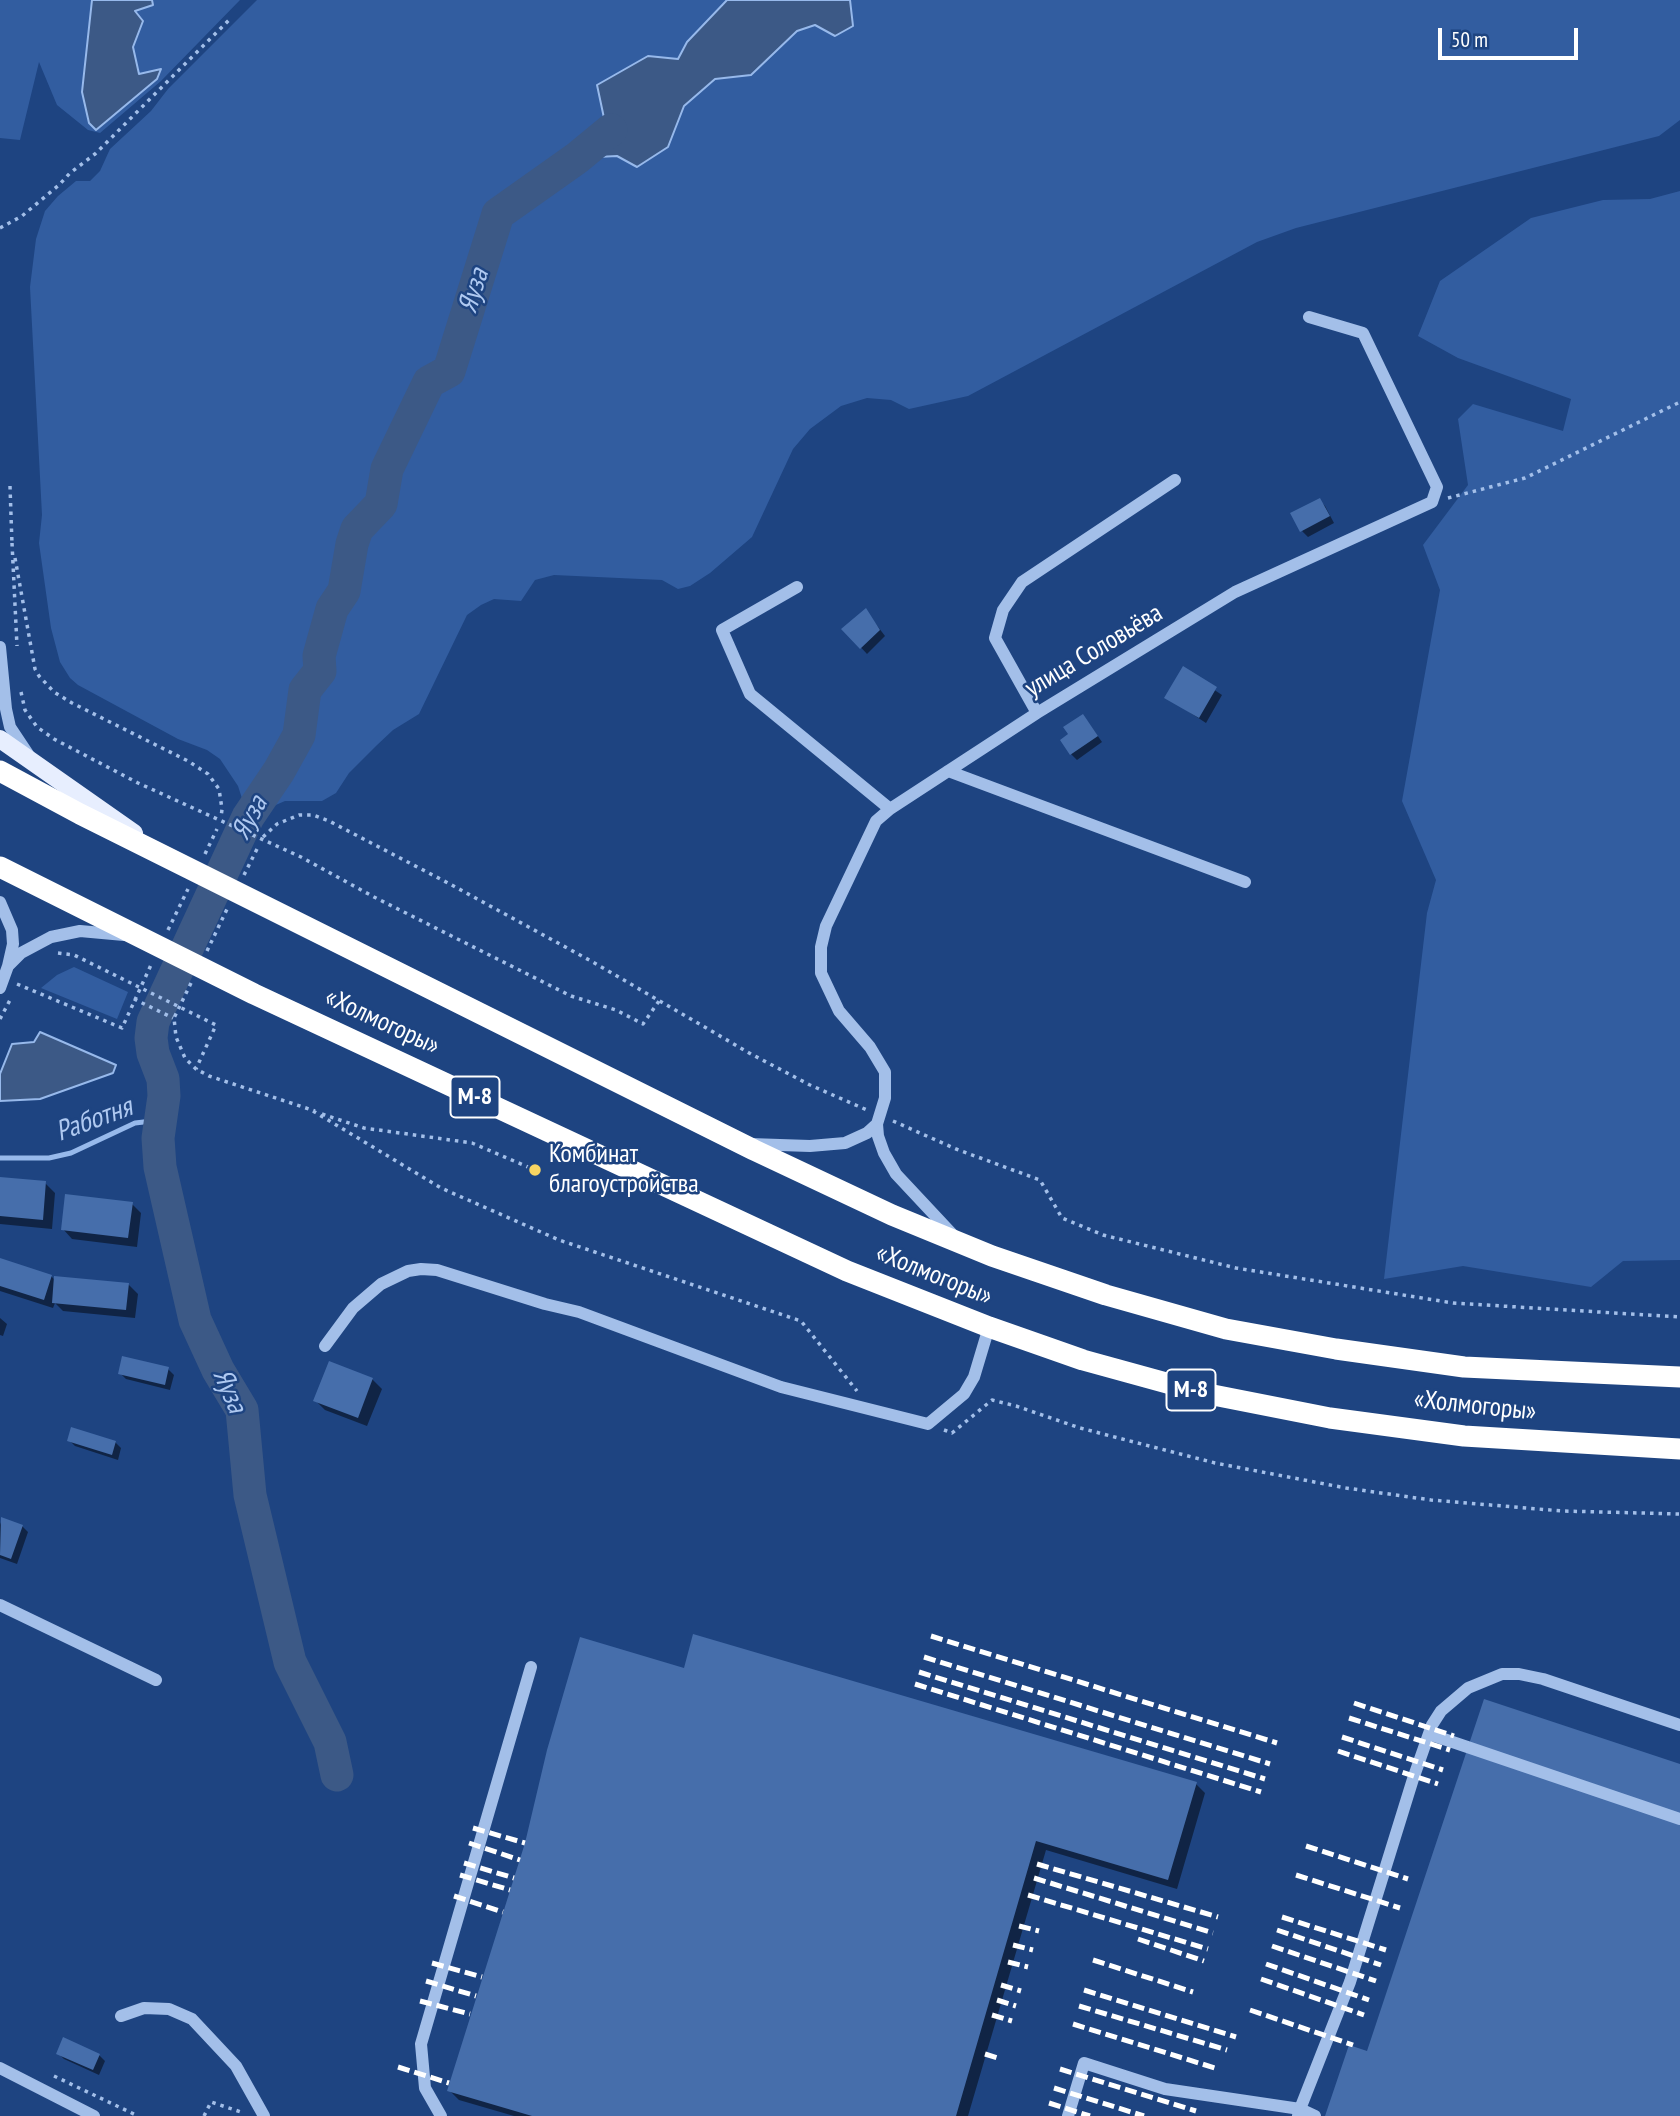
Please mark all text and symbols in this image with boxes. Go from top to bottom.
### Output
scale bar [1442,14,1582,58]
text: 50 m [1451,26,1488,53]
water label: Яуза [451,265,497,317]
street label: улица Соловьёва [1020,598,1168,704]
water label: Яуза [225,790,275,846]
street label: «Холмогоры» [320,982,444,1062]
road number: М-8 [450,1077,500,1118]
water label: Работня [51,1091,137,1149]
place label: Комбинат благоустройства [549,1139,699,1200]
marker: Комбинат благоустройства [527,1162,543,1178]
street label: «Холмогоры» [871,1238,997,1312]
water label: Яуза [205,1364,253,1418]
road number: М-8 [1166,1370,1216,1410]
street label: «Холмогоры» [1412,1384,1538,1428]

